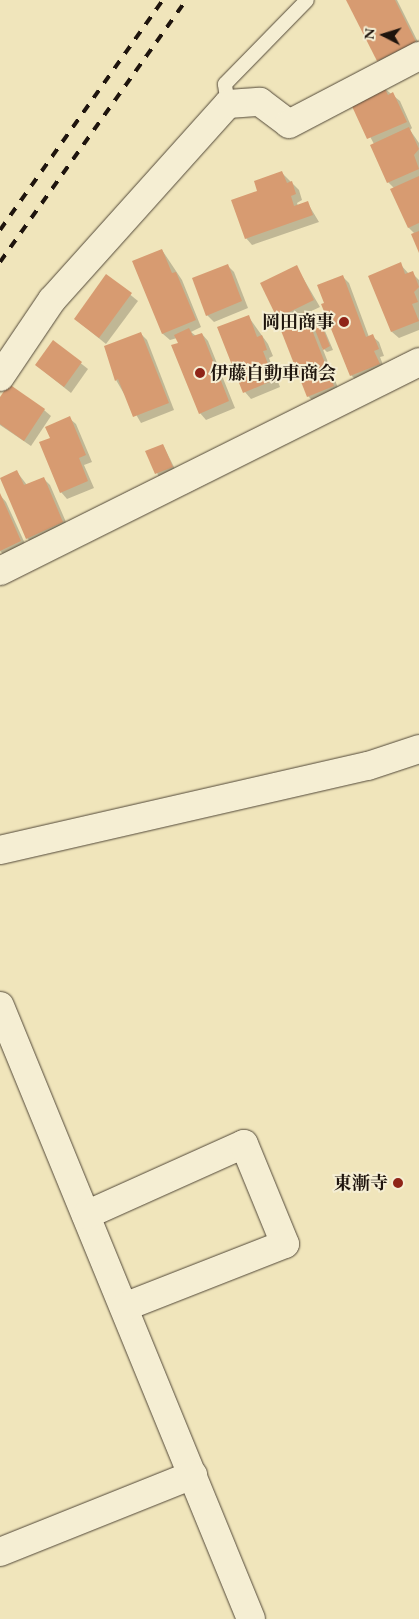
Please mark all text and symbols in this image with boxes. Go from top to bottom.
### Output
north arrow [359,10,409,60]
text: N [360,27,379,40]
place label: 岡田商事 [262,311,334,333]
marker: 岡田商事 [338,316,350,328]
place label: 伊藤自動車商会 [210,362,336,384]
marker: 伊藤自動車商会 [194,367,206,379]
place label: 東漸寺 [334,1172,388,1194]
marker: 東漸寺 [392,1177,404,1189]

